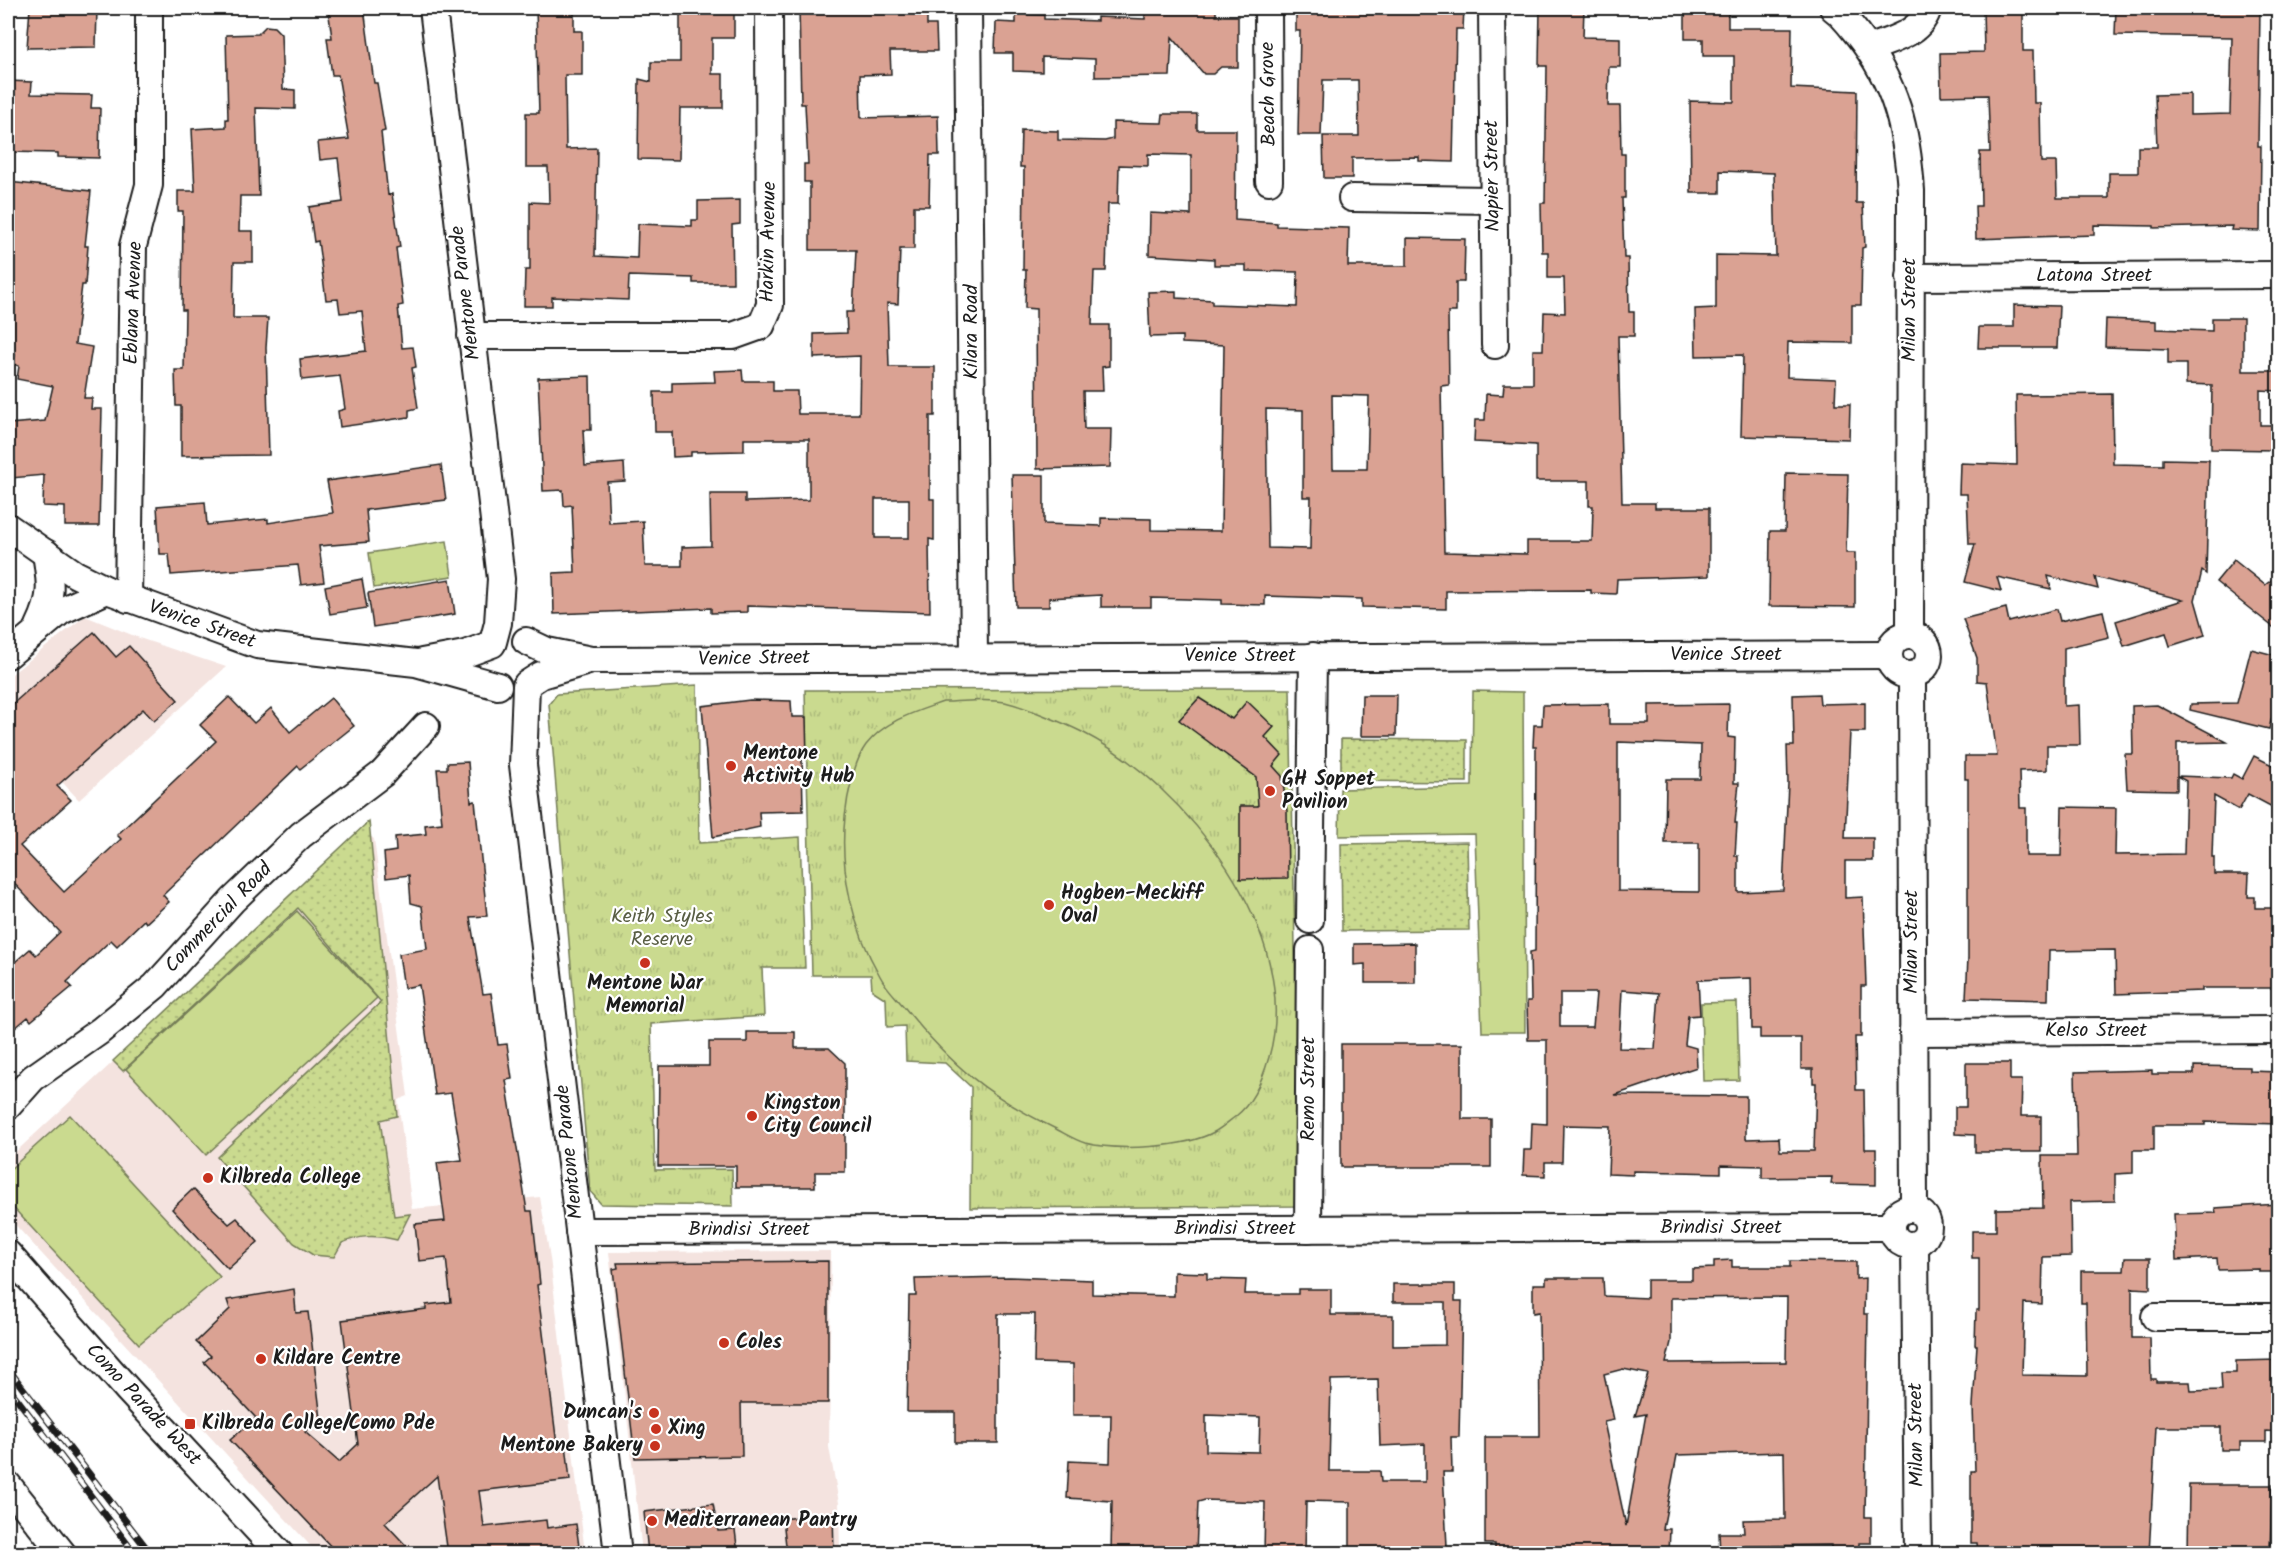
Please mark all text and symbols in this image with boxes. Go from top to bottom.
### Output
street label: Beach Grove [1252,42,1286,146]
street label: Napier Street [1476,120,1510,232]
street label: Harkin Avenue [752,181,786,303]
street label: Mentone Parade [442,224,490,362]
street label: Eblana Avenue [116,241,152,365]
street label: Milan Street [1894,258,1926,362]
street label: Latona Street [2036,260,2152,292]
street label: Kilara Road [956,283,988,379]
street label: Venice Street [144,592,260,658]
street label: Venice Street [1670,639,1782,671]
street label: Venice Street [1184,640,1296,672]
street label: Venice Street [698,642,810,676]
place label: Mentone Activity Hub [743,738,854,793]
marker: Mentone Activity Hub [724,759,738,773]
place label: GH Soppet Pavilion [1282,764,1376,819]
marker: GH Soppet Pavilion [1263,784,1277,798]
street label: Commercial Road [157,854,281,981]
place label: Hogben-Meckiff Oval [1061,878,1205,933]
street label: Milan Street [1896,890,1928,994]
marker: Hogben-Meckiff Oval [1042,898,1056,912]
park label: Keith Styles Reserve [611,901,714,956]
marker: Mentone War Memorial [638,956,652,970]
place label: Mentone War Memorial [587,968,704,1023]
street label: Kelso Street [2045,1015,2147,1047]
street label: Remo Street [1293,1037,1325,1141]
street label: Mentone Parade [547,1083,593,1221]
place label: Kingston City Council [764,1088,872,1143]
marker: Kingston City Council [745,1109,759,1123]
place label: Kilbreda College [220,1162,361,1194]
marker: Kilbreda College [201,1171,215,1185]
street label: Brindisi Street [1660,1212,1782,1244]
street label: Brindisi Street [1174,1213,1296,1245]
street label: Brindisi Street [688,1214,810,1246]
place label: Coles [736,1327,783,1359]
street label: Como Parade West [77,1336,209,1474]
marker: Coles [717,1336,731,1350]
place label: Kildare Centre [273,1343,401,1375]
marker: Kildare Centre [254,1352,268,1366]
street label: Milan Street [1900,1382,1934,1487]
place label: Duncan's [563,1397,643,1429]
marker: Duncan's [647,1406,661,1420]
place label: Kilbreda College/Como Pde [202,1408,435,1440]
place label: Xing [667,1413,706,1445]
marker: Kilbreda College/Como Pde [183,1417,197,1431]
marker: Xing [649,1422,663,1436]
place label: Mentone Bakery [500,1430,644,1462]
marker: Mentone Bakery [648,1439,662,1453]
place label: Mediterranean Pantry [664,1505,858,1537]
marker: Mediterranean Pantry [645,1514,659,1528]

